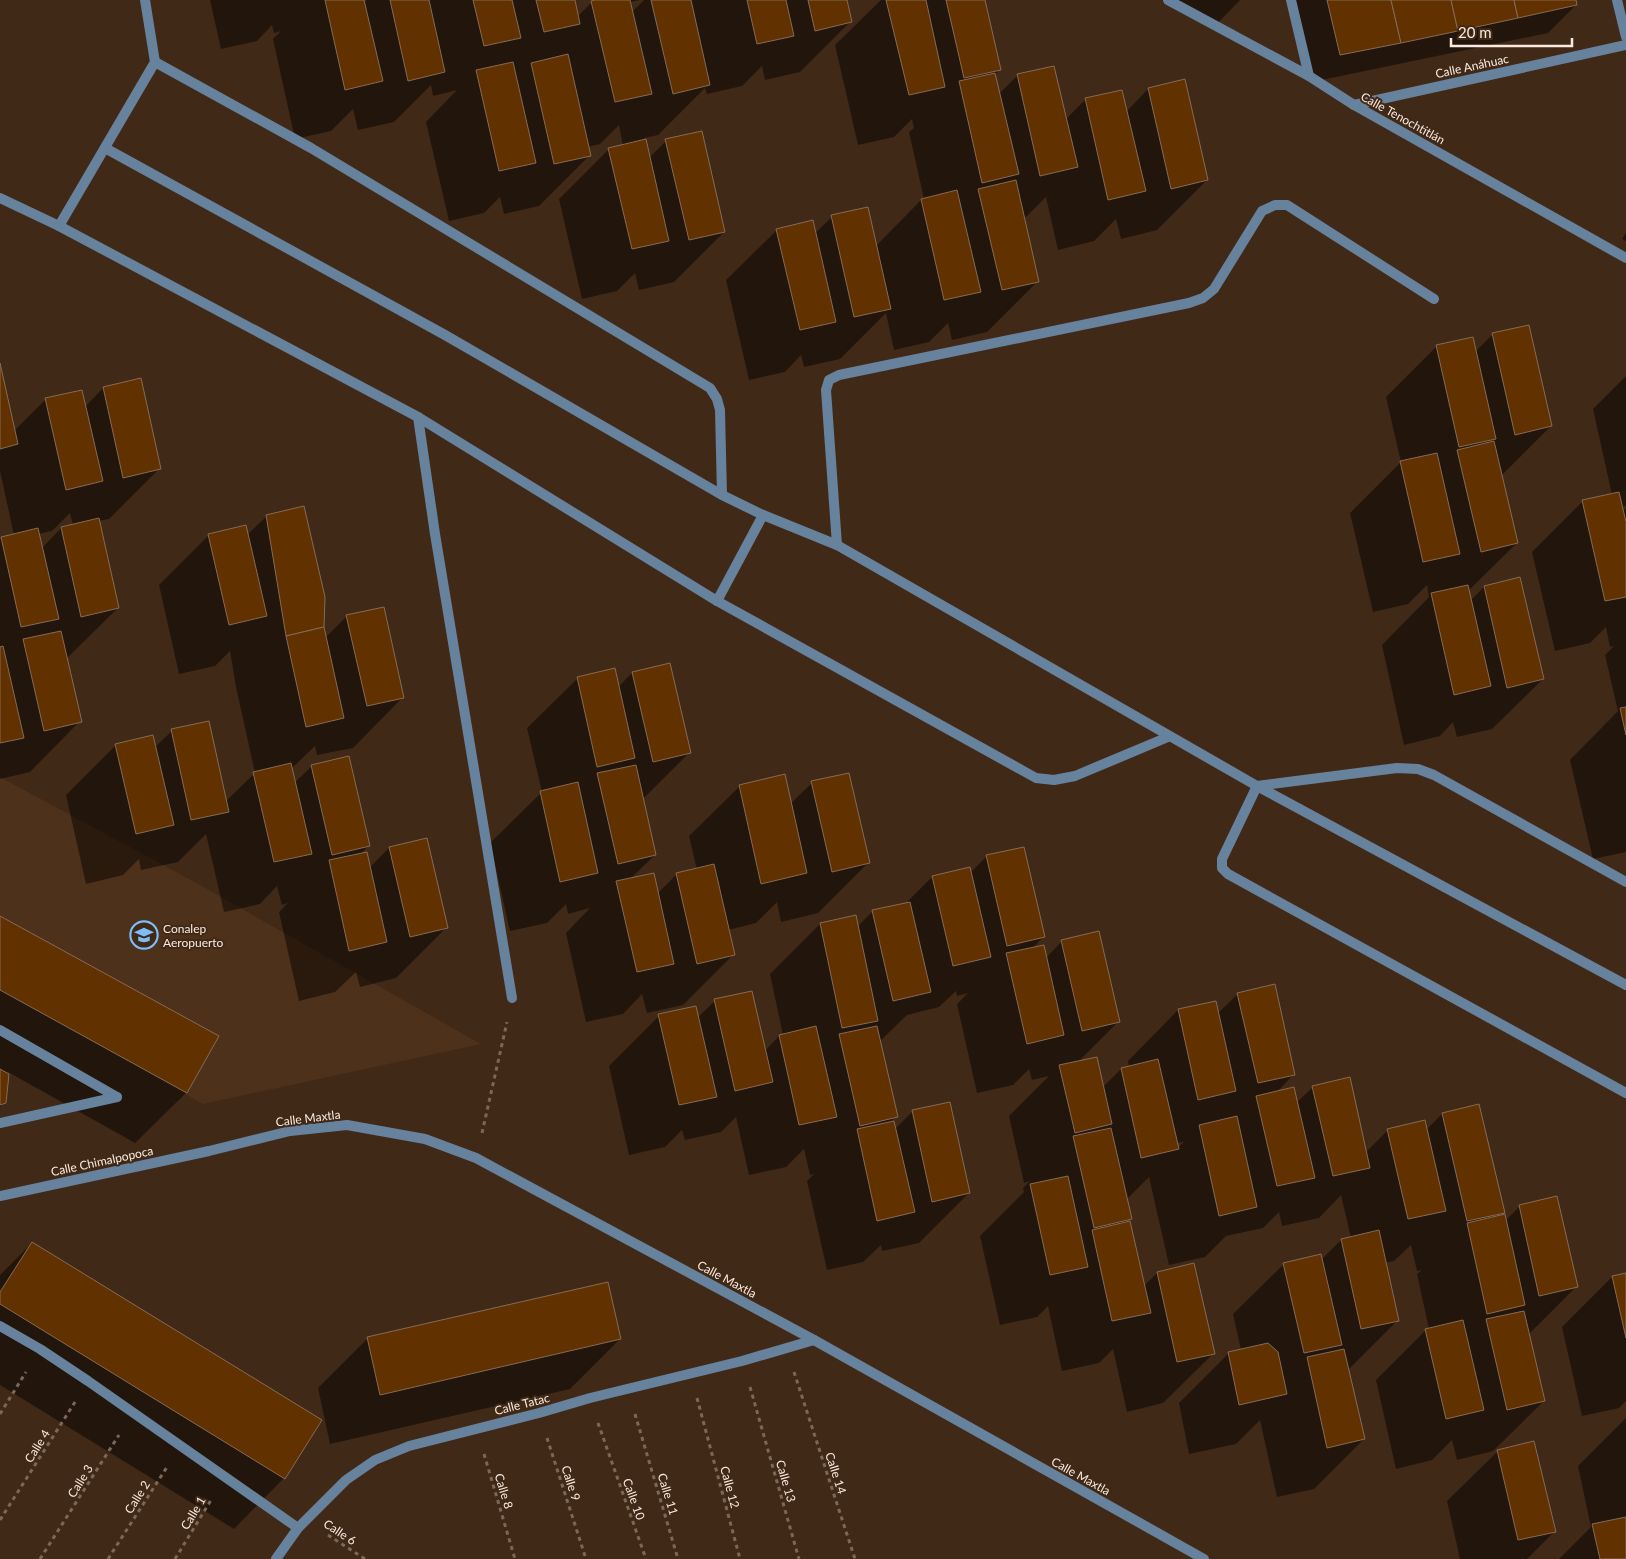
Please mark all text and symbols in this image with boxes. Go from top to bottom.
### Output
scale bar [1451,15,1572,47]
text: 20 m [1458,23,1492,41]
street label: Calle Anáhuac [1434,51,1510,81]
street label: Calle Tenochtitlán [1358,89,1448,147]
school or university icon: Conalep Aeropuerto [129,920,159,950]
place label: Conalep Aeropuerto [163,921,224,950]
street label: Calle Maxtla [275,1107,341,1129]
street label: Calle Chimalpopoca [50,1143,154,1179]
street label: Calle Maxtla [695,1257,759,1301]
street label: Calle Tatac [493,1390,551,1418]
street label: Calle 4 [21,1427,53,1465]
street label: Calle 14 [822,1450,850,1496]
street label: Calle Maxtla [1049,1454,1113,1498]
street label: Calle 13 [773,1458,799,1504]
street label: Calle 3 [64,1462,96,1500]
street label: Calle 9 [558,1464,584,1502]
street label: Calle 12 [717,1464,743,1510]
street label: Calle 11 [655,1471,681,1517]
street label: Calle 8 [492,1472,516,1510]
street label: Calle 10 [620,1476,648,1522]
street label: Calle 2 [121,1478,153,1516]
street label: Calle 1 [177,1494,209,1532]
street label: Calle 6 [321,1516,359,1548]

